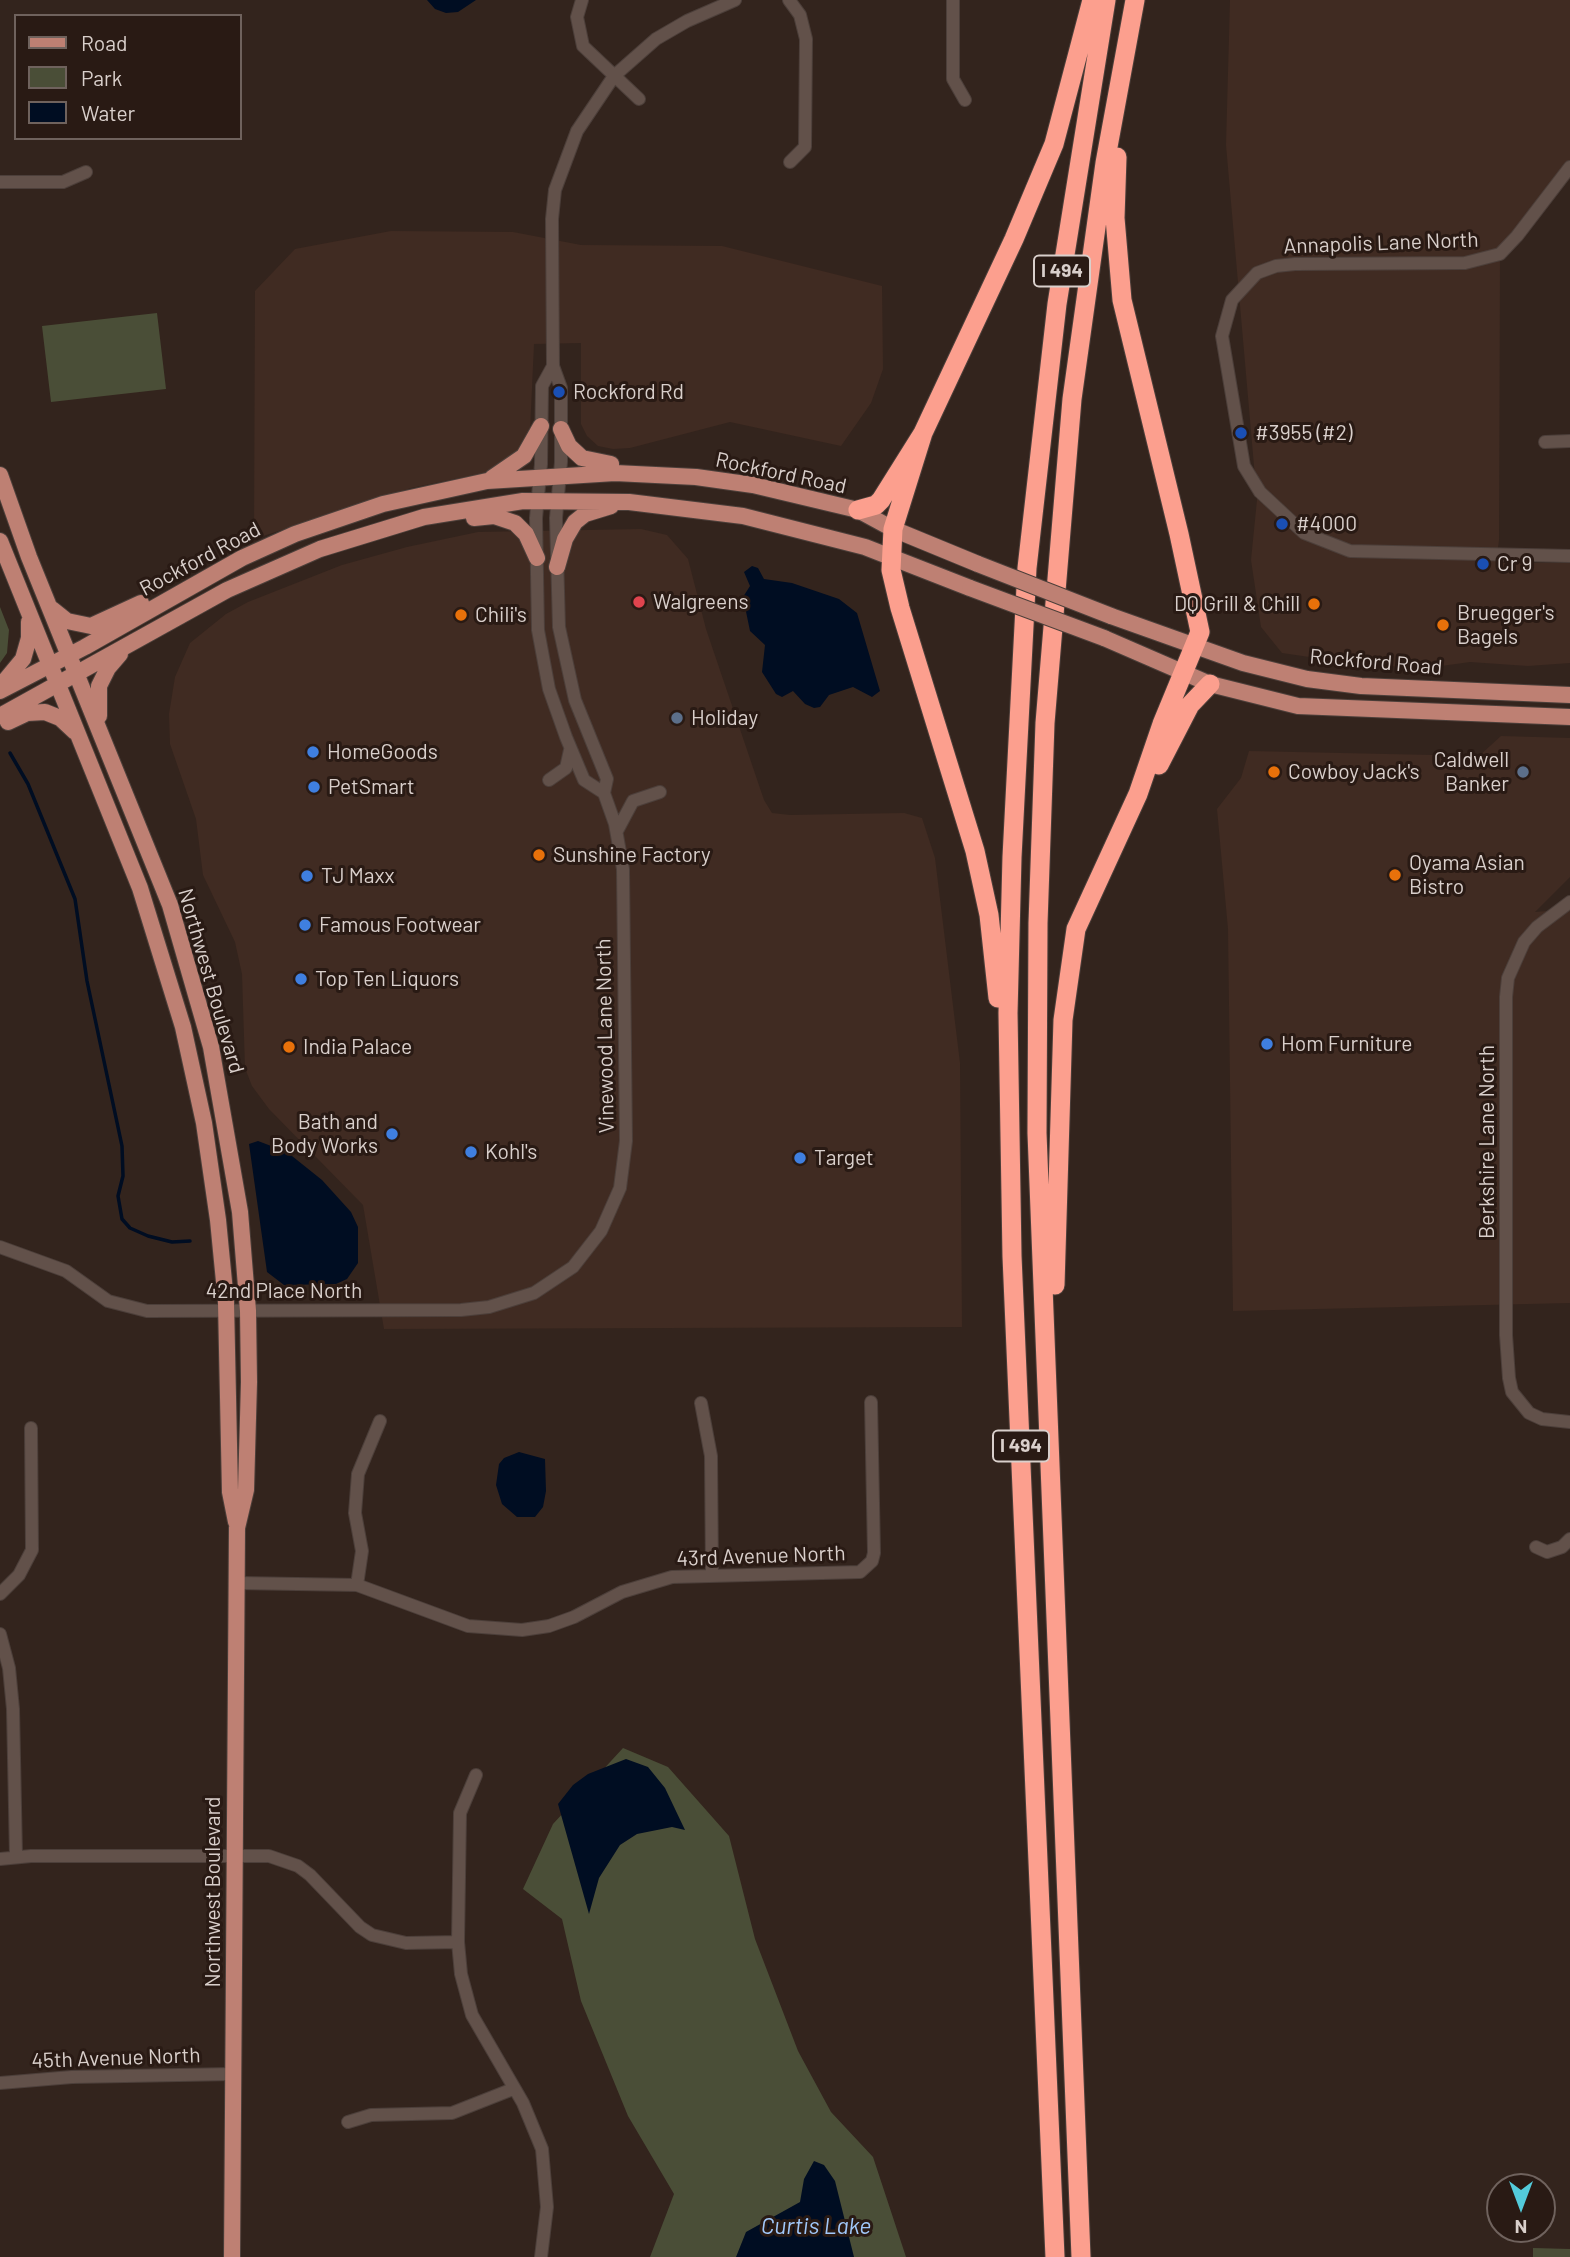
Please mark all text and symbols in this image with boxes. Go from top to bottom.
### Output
legend [14,14,242,140]
text: Road [81,30,127,55]
text: Park [81,65,122,90]
text: Water [81,100,135,125]
street label: Annapolis Lane North [1283,227,1479,259]
road number: I 494 [1034,256,1090,286]
place label: Rockford Rd [573,379,684,405]
marker: Rockford Rd [551,384,567,400]
place label: #3955 (#2) [1255,420,1352,446]
marker: #3955 (#2) [1233,425,1249,441]
street label: Rockford Road [713,447,849,499]
place label: #4000 [1296,511,1357,537]
marker: #4000 [1274,516,1290,532]
street label: Rockford Road [135,517,265,601]
place label: Cr 9 [1497,551,1533,577]
marker: Cr 9 [1475,556,1491,572]
place label: Walgreens [653,589,749,615]
place label: DQ Grill & Chill [1174,591,1300,617]
marker: Walgreens [631,594,647,610]
marker: DQ Grill & Chill [1306,596,1322,612]
place label: Bruegger's Bagels [1457,600,1555,650]
place label: Chili's [475,602,527,628]
marker: Chili's [453,607,469,623]
marker: Bruegger's Bagels [1435,617,1451,633]
street label: Rockford Road [1309,644,1443,680]
place label: Holiday [691,705,758,731]
marker: Holiday [669,710,685,726]
place label: HomeGoods [327,739,438,765]
marker: HomeGoods [305,744,321,760]
place label: Caldwell Banker [1434,747,1509,797]
place label: Cowboy Jack's [1288,759,1420,785]
marker: Cowboy Jack's [1266,764,1282,780]
marker: Caldwell Banker [1515,764,1531,780]
place label: PetSmart [328,774,415,800]
marker: PetSmart [306,779,322,795]
place label: Sunshine Factory [553,842,711,868]
marker: Sunshine Factory [531,847,547,863]
place label: Oyama Asian Bistro [1409,850,1525,900]
place label: TJ Maxx [321,863,395,889]
marker: Oyama Asian Bistro [1387,867,1403,883]
marker: TJ Maxx [299,868,315,884]
street label: Northwest Boulevard [173,886,249,1076]
place label: Famous Footwear [319,912,481,938]
marker: Famous Footwear [297,917,313,933]
street label: Vinewood Lane North [591,938,619,1134]
place label: Top Ten Liquors [315,966,459,992]
marker: Top Ten Liquors [293,971,309,987]
place label: Hom Furniture [1281,1031,1413,1057]
place label: India Palace [303,1034,412,1060]
marker: Hom Furniture [1259,1036,1275,1052]
marker: India Palace [281,1039,297,1055]
street label: Berkshire Lane North [1474,1045,1500,1239]
place label: Bath and Body Works [271,1109,378,1159]
marker: Bath and Body Works [384,1126,400,1142]
place label: Kohl's [485,1139,537,1165]
marker: Kohl's [463,1144,479,1160]
place label: Target [814,1145,874,1171]
marker: Target [792,1150,808,1166]
street label: 42nd Place North [206,1278,362,1304]
road number: I 494 [993,1430,1049,1462]
street label: 43rd Avenue North [676,1540,846,1572]
street label: Northwest Boulevard [200,1796,226,1988]
street label: 45th Avenue North [31,2042,201,2074]
north arrow [1486,2173,1556,2243]
water label: Curtis Lake [761,2212,871,2240]
text: N [1515,2216,1527,2239]

